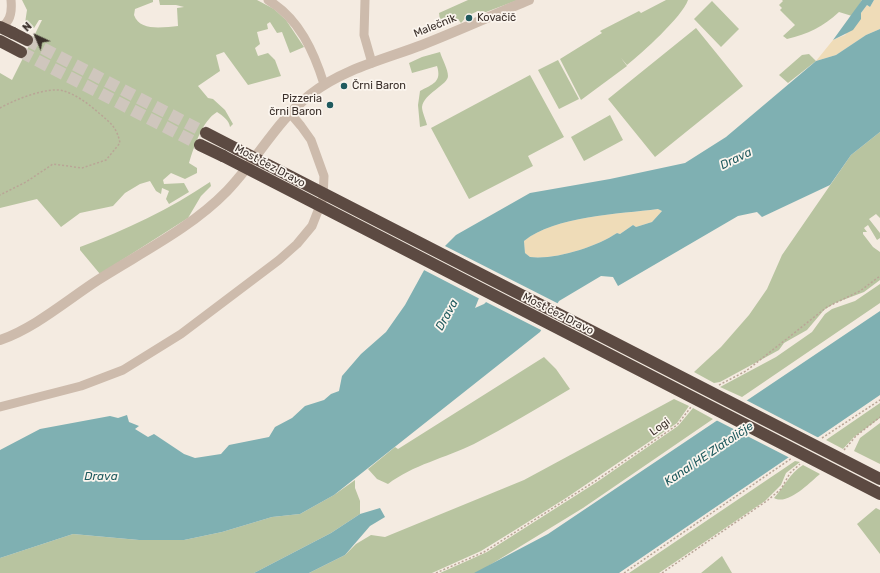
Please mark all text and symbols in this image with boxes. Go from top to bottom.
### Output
place label: Kovačič [477,11,516,25]
street label: Malečnik [412,12,458,40]
marker: Kovačič [464,13,474,23]
north arrow [16,16,56,56]
text: N [20,20,35,34]
place label: Črni Baron [352,79,406,93]
marker: Črni Baron [339,81,349,91]
place label: Pizzeria črni Baron [269,92,322,118]
marker: Pizzeria črni Baron [325,100,335,110]
street label: Most čez Dravo [232,142,308,190]
water label: Drava [718,145,754,173]
street label: Most čez Dravo [520,290,596,338]
water label: Drava [433,297,461,333]
street label: Logi [647,415,673,439]
water label: Kanal HE Zlatoličje [662,419,756,489]
water label: Drava [84,470,118,484]

